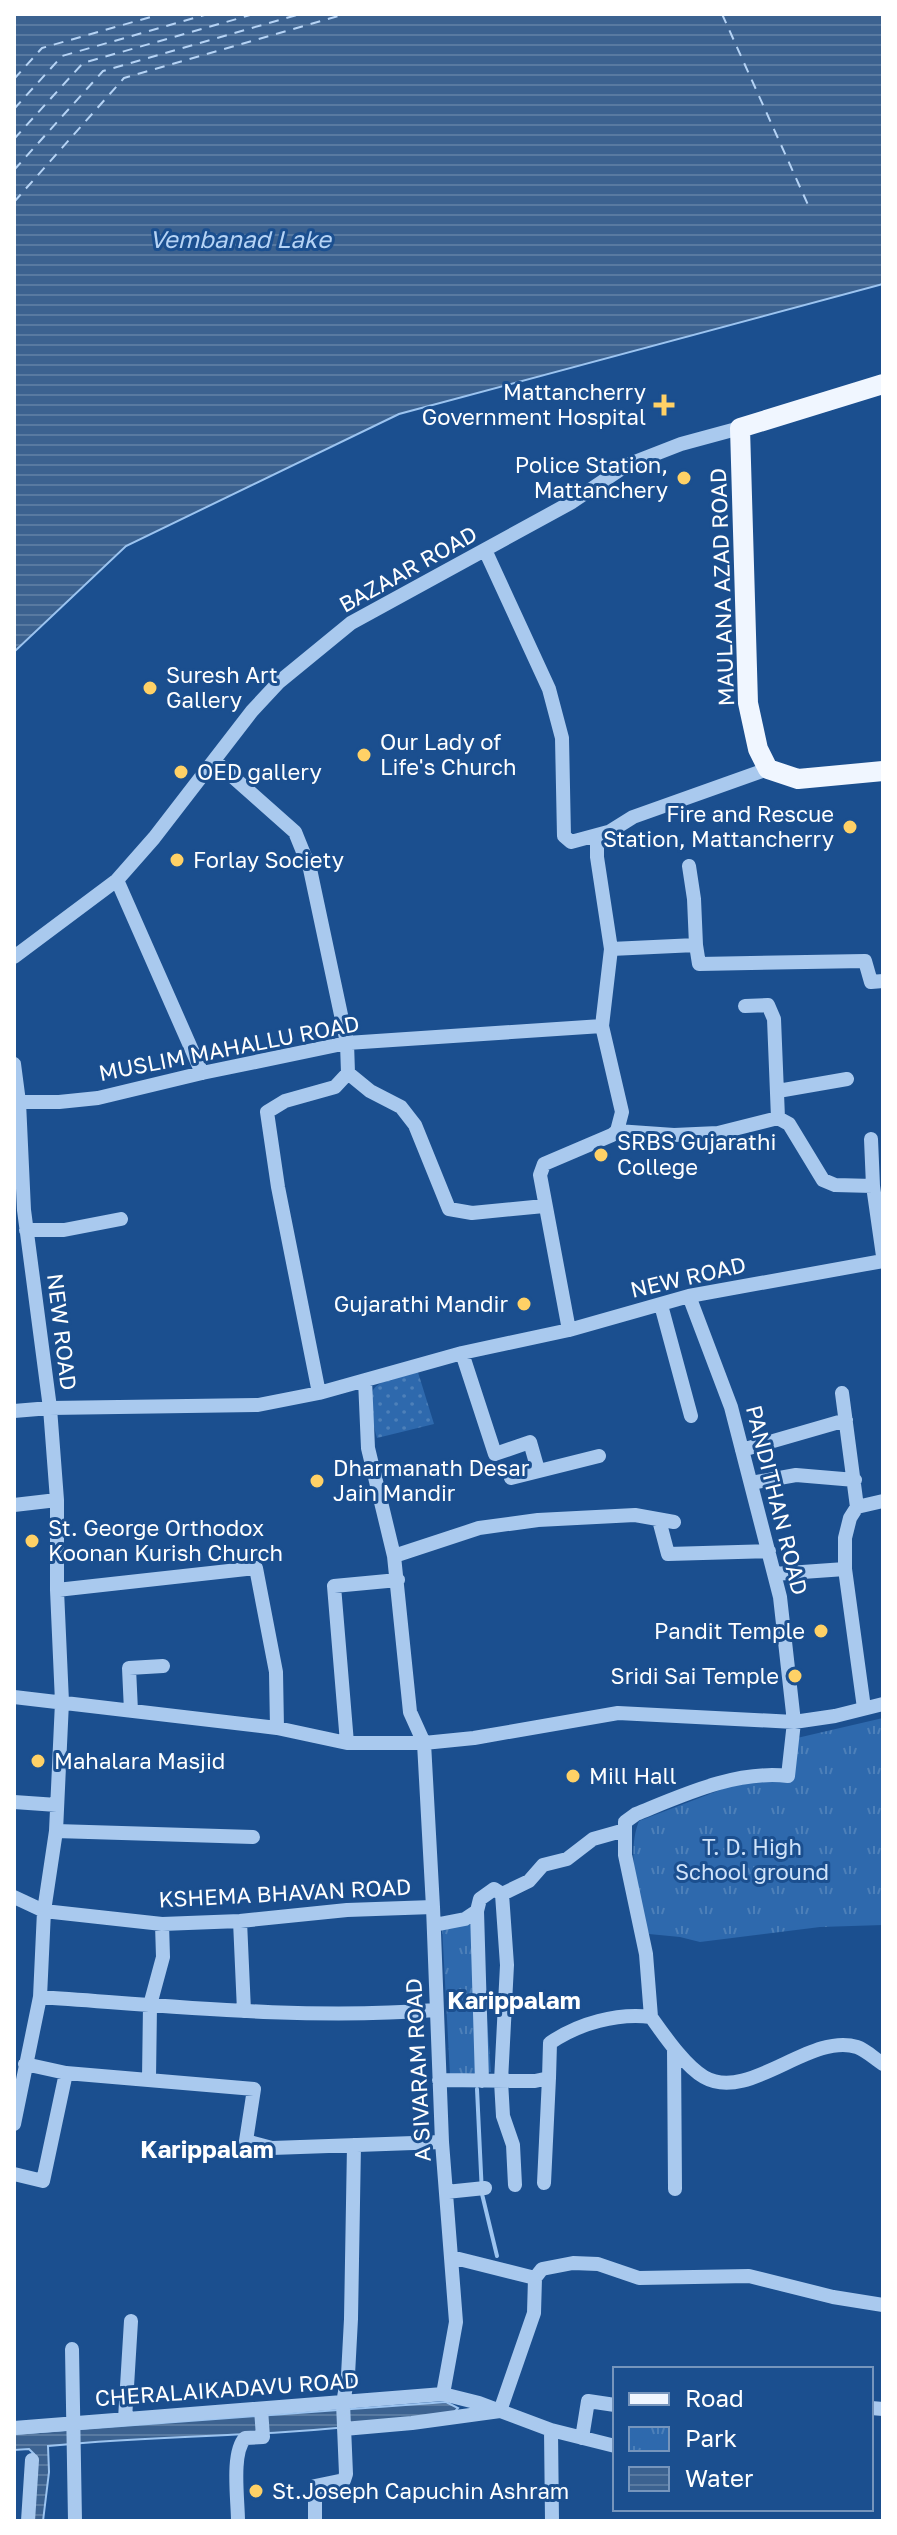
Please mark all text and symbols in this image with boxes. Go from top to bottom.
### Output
water label: Vembanad Lake [149,224,333,253]
place label: Mattancherry Government Hospital [422,378,646,430]
marker: Mattancherry Government Hospital [653,394,675,416]
place label: Police Station, Mattanchery [515,451,668,503]
street label: MAULANA AZAD ROAD [704,467,739,707]
marker: Police Station, Mattanchery [675,469,693,487]
street label: BAZAAR ROAD [334,520,481,618]
place label: Suresh Art Gallery [166,661,278,713]
marker: Suresh Art Gallery [141,679,159,697]
place label: Our Lady of Life's Church [380,728,516,780]
marker: Our Lady of Life's Church [355,746,373,764]
place label: OED gallery [197,758,322,785]
marker: OED gallery [172,763,190,781]
place label: Fire and Rescue Station, Mattancherry [603,800,834,852]
marker: Fire and Rescue Station, Mattancherry [841,818,859,836]
place label: Forlay Society [193,846,344,873]
marker: Forlay Society [168,851,186,869]
street label: MUSLIM MAHALLU ROAD [96,1009,362,1086]
place label: SRBS Gujarathi College [617,1128,776,1180]
marker: SRBS Gujarathi College [592,1146,610,1164]
street label: NEW ROAD [628,1250,748,1303]
street label: NEW ROAD [42,1272,83,1392]
place label: Gujarathi Mandir [334,1290,508,1317]
marker: Gujarathi Mandir [515,1295,533,1313]
street label: PANDITHAN ROAD [741,1402,814,1598]
place label: Dharmanath Desar Jain Mandir [333,1454,530,1506]
marker: Dharmanath Desar Jain Mandir [308,1472,326,1490]
place label: St. George Orthodox Koonan Kurish Church [48,1514,283,1566]
marker: St. George Orthodox Koonan Kurish Church [23,1532,41,1550]
place label: Pandit Temple [654,1617,805,1644]
marker: Pandit Temple [812,1622,830,1640]
place label: Sridi Sai Temple [611,1662,779,1689]
marker: Sridi Sai Temple [786,1667,804,1685]
place label: Mahalara Masjid [54,1747,225,1774]
marker: Mahalara Masjid [29,1752,47,1770]
place label: Mill Hall [589,1762,677,1789]
marker: Mill Hall [564,1767,582,1785]
park label: T. D. High School ground [675,1833,829,1885]
street label: KSHEMA BHAVAN ROAD [158,1872,412,1913]
street label: A SIVARAM ROAD [399,1978,436,2163]
district label: Karippalam [447,1985,581,2014]
district label: Karippalam [140,2134,274,2163]
street label: CHERALAIKADAVU ROAD [94,2366,360,2411]
legend [613,2367,873,2511]
text: Road [685,2383,744,2412]
text: Park [685,2423,737,2452]
text: Water [685,2463,753,2492]
place label: St.Joseph Capuchin Ashram [272,2477,569,2504]
marker: St.Joseph Capuchin Ashram [247,2482,265,2500]

